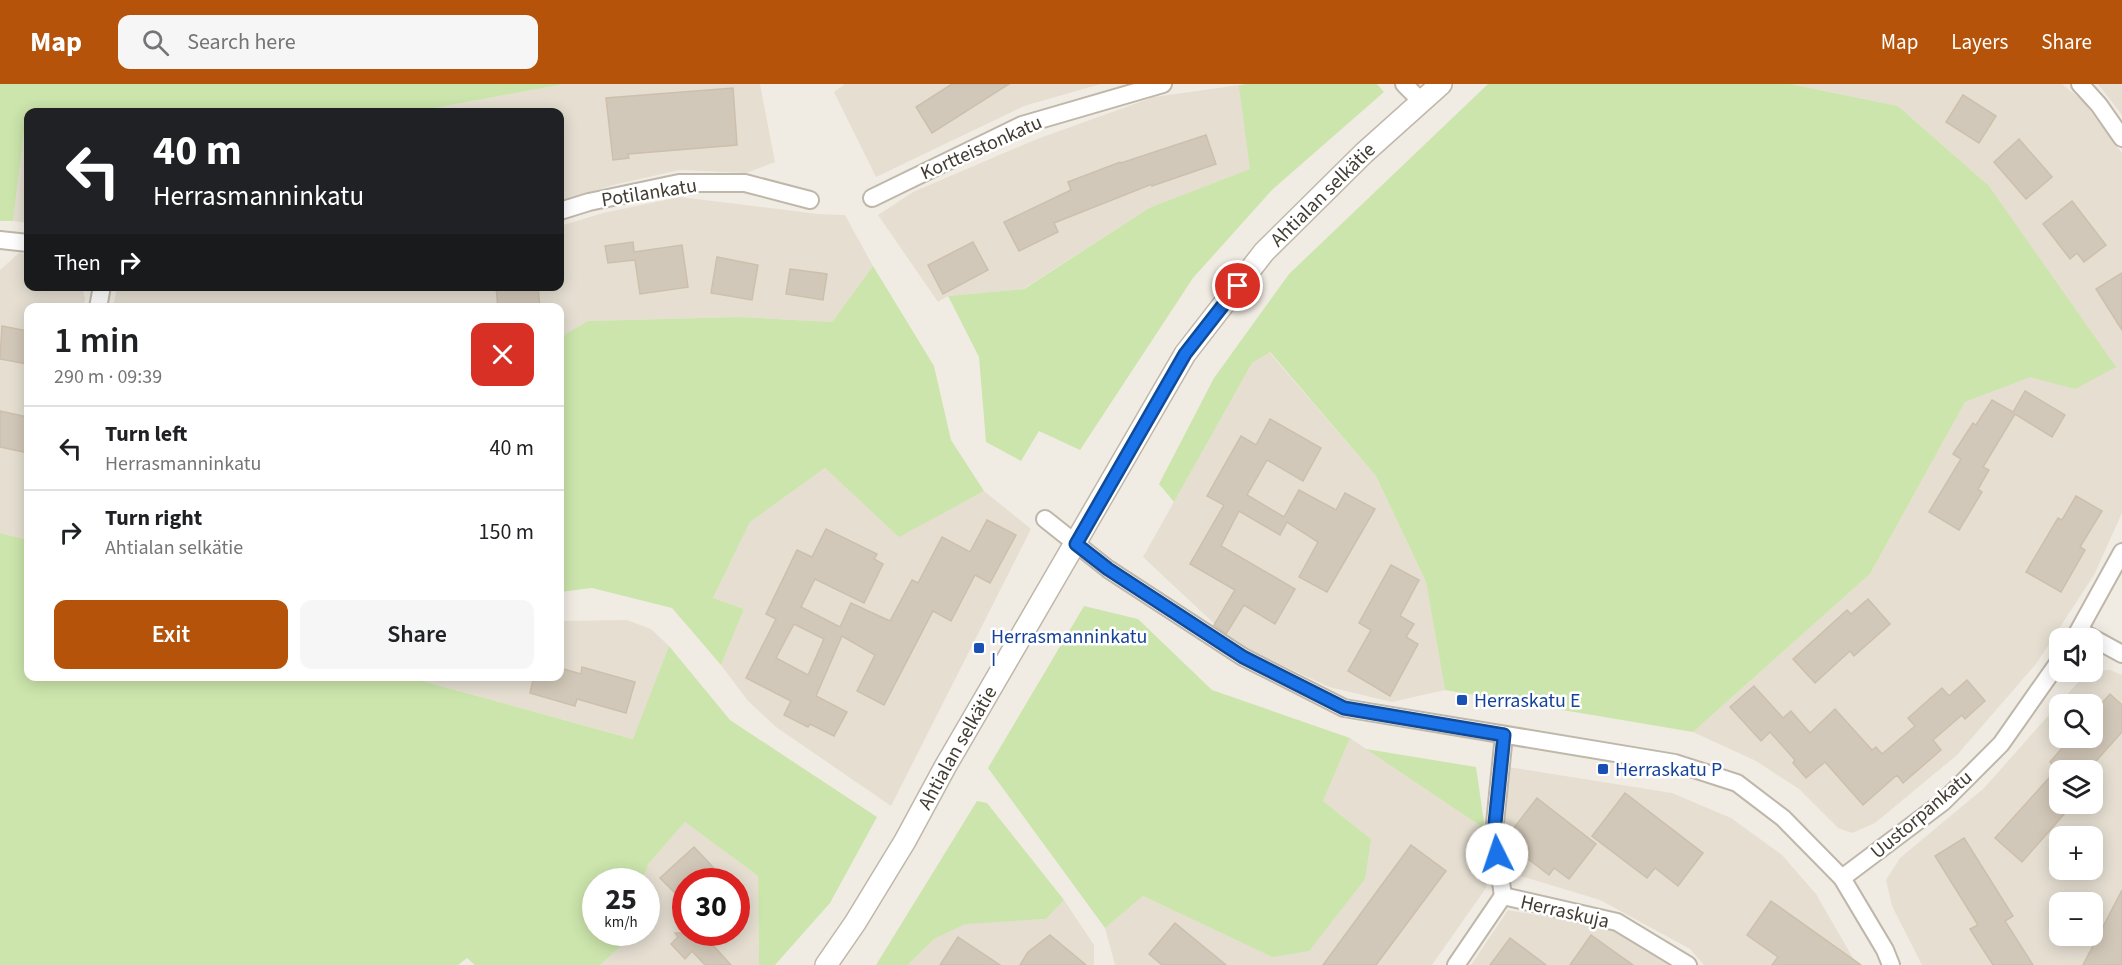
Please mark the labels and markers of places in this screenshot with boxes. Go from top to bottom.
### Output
pin [1212,260,1263,311]
place label: Herrasmanninkatu I [991,623,1147,674]
marker: Herrasmanninkatu I [972,641,986,655]
place label: Herraskatu E [1474,687,1581,715]
marker: Herraskatu E [1455,693,1469,707]
place label: Herraskatu P [1615,756,1722,784]
marker: Herraskatu P [1596,762,1610,776]

